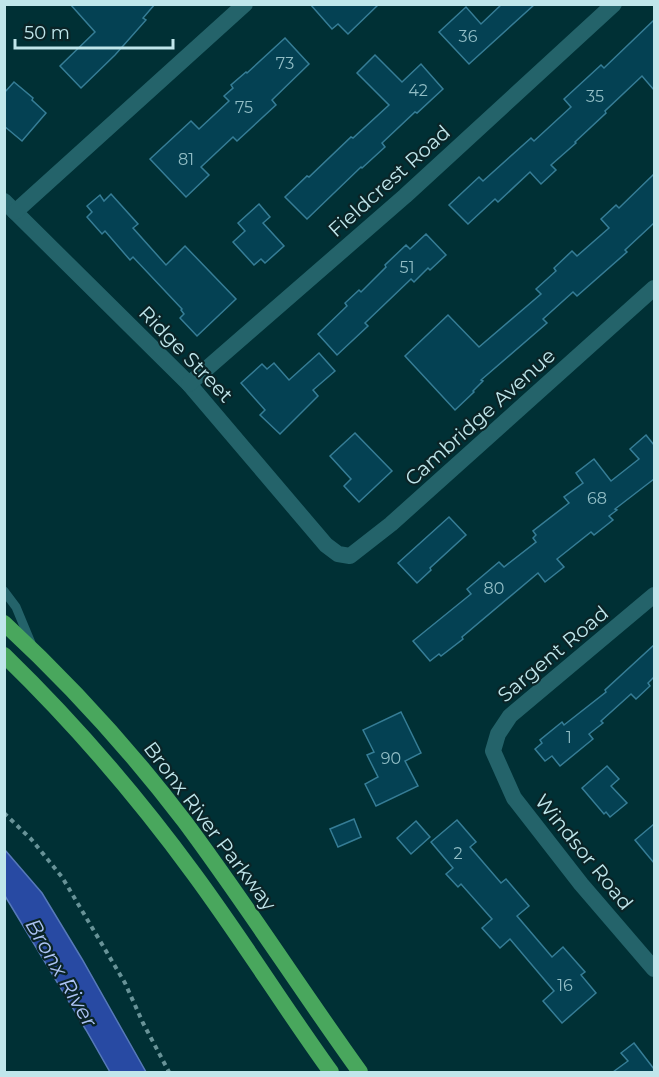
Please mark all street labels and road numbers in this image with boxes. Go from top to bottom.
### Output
street label: Fieldcrest Road [323,120,455,242]
street label: Ridge Street [134,301,238,407]
street label: Cambridge Avenue [400,343,560,491]
street label: Sargent Road [493,601,613,707]
street label: Bronx River Parkway [139,737,281,915]
street label: Windsor Road [530,789,638,915]

